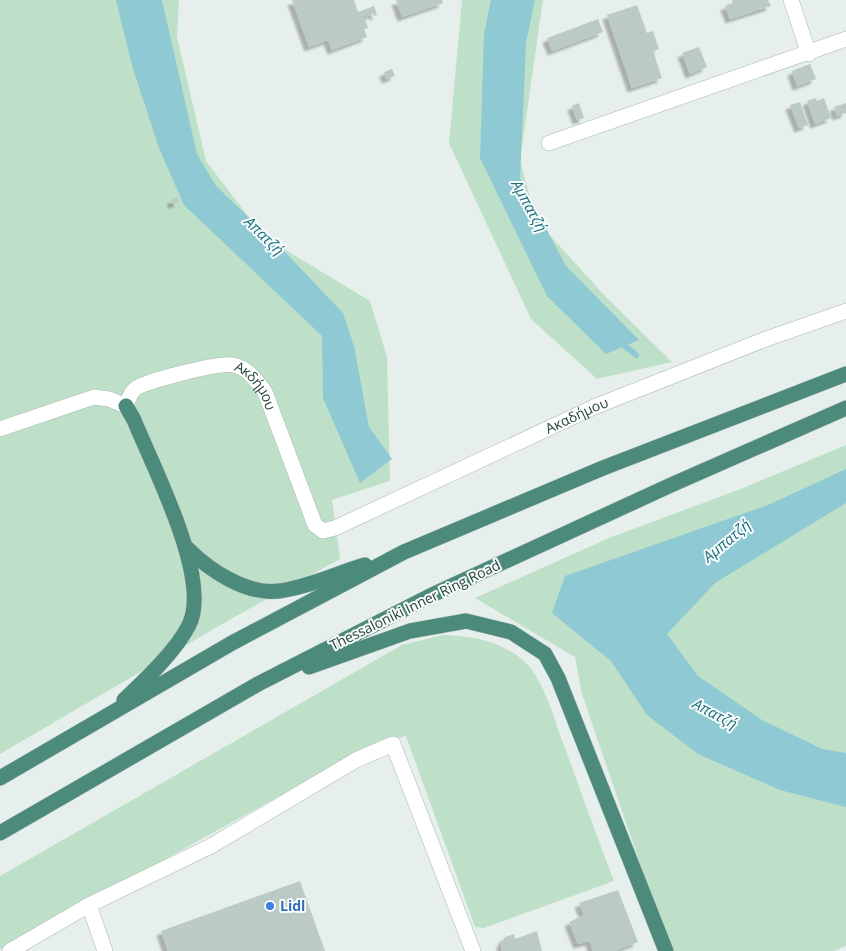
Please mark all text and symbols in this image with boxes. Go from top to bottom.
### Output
water label: Αμπατζή [507,175,552,235]
water label: Απατζή [240,211,289,259]
street label: Ακδήμου [232,356,281,413]
street label: Ακαδήμου [542,392,611,438]
water label: Αμπατζή [698,514,754,567]
street label: Thessaloniki Inner Ring Road [326,555,503,654]
water label: Απατζή [689,693,741,733]
place label: Lidl [280,896,305,915]
marker: Lidl [264,900,276,912]

